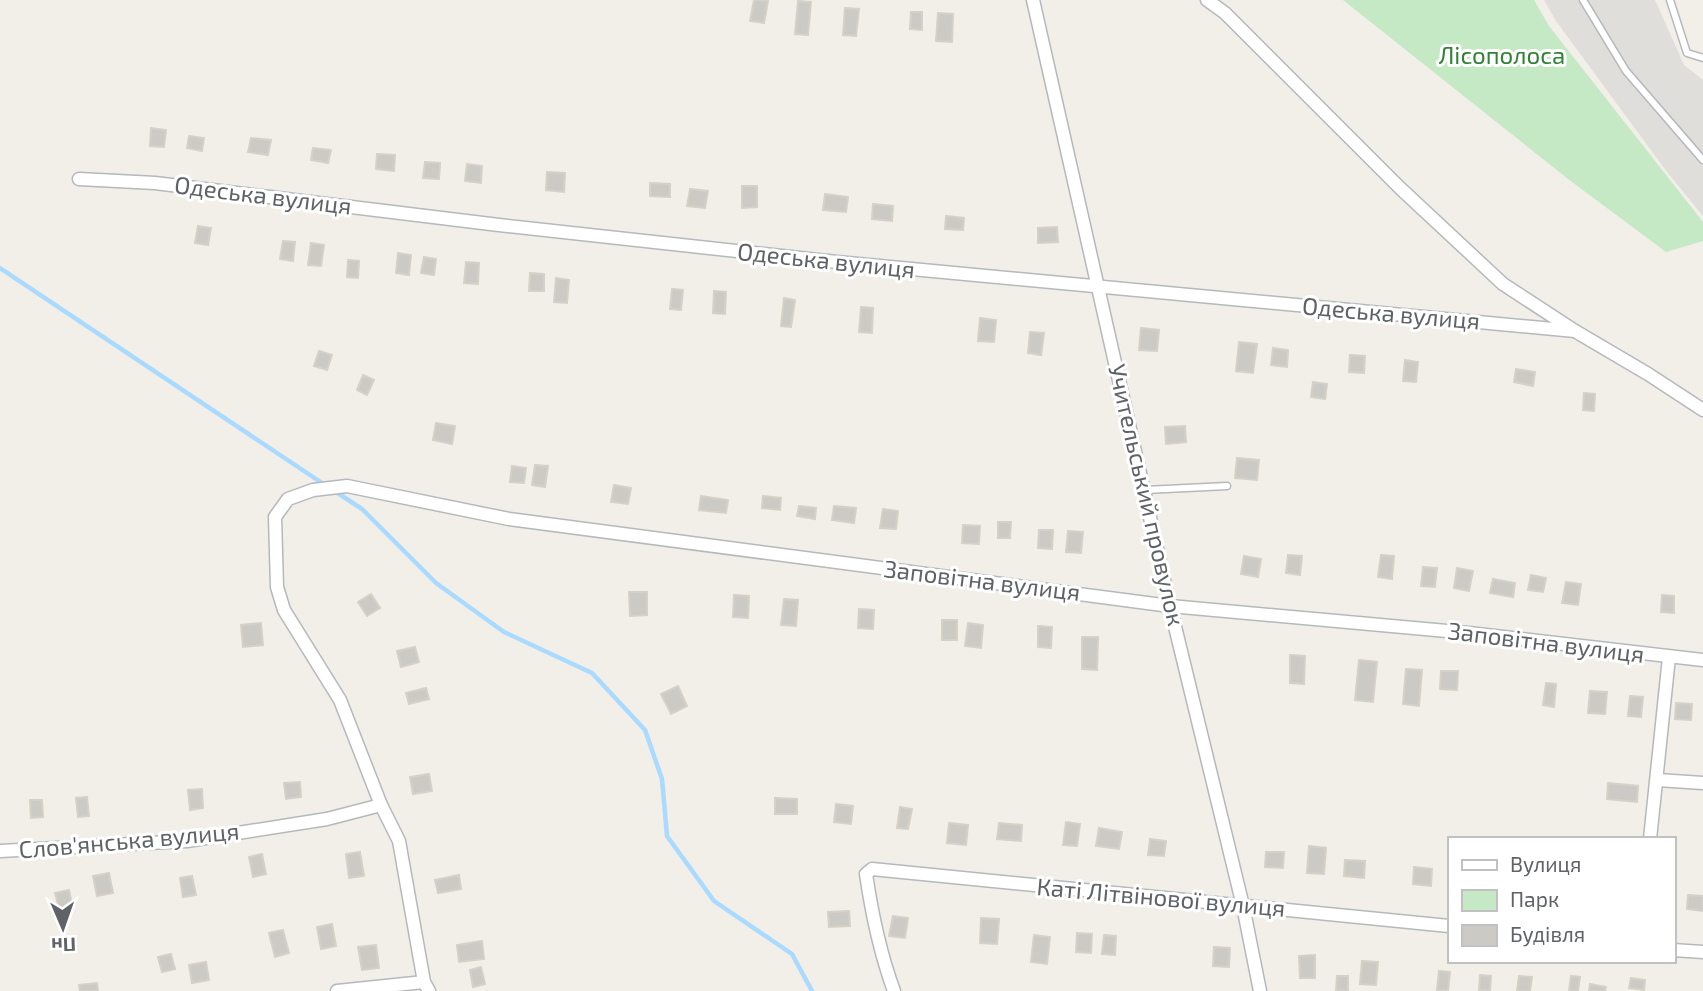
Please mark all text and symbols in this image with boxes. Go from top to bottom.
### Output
park label: Лісополоса [1439,40,1565,69]
street label: Одеська вулиця [173,169,353,221]
street label: Одеська вулиця [736,236,916,284]
street label: Одеська вулиця [1301,290,1481,336]
street label: Учительський провулок [1102,361,1192,629]
street label: Заповітна вулиця [882,553,1082,607]
street label: Заповітна вулиця [1446,615,1646,669]
street label: Слов'янська вулиця [17,815,240,865]
legend [1448,837,1675,963]
text: Вулиця [1510,851,1581,877]
street label: Каті Літвінової вулиця [1035,871,1287,923]
text: Парк [1510,886,1559,911]
north arrow [28,893,98,963]
text: Будівля [1510,921,1585,947]
text: Пн [51,934,76,957]

